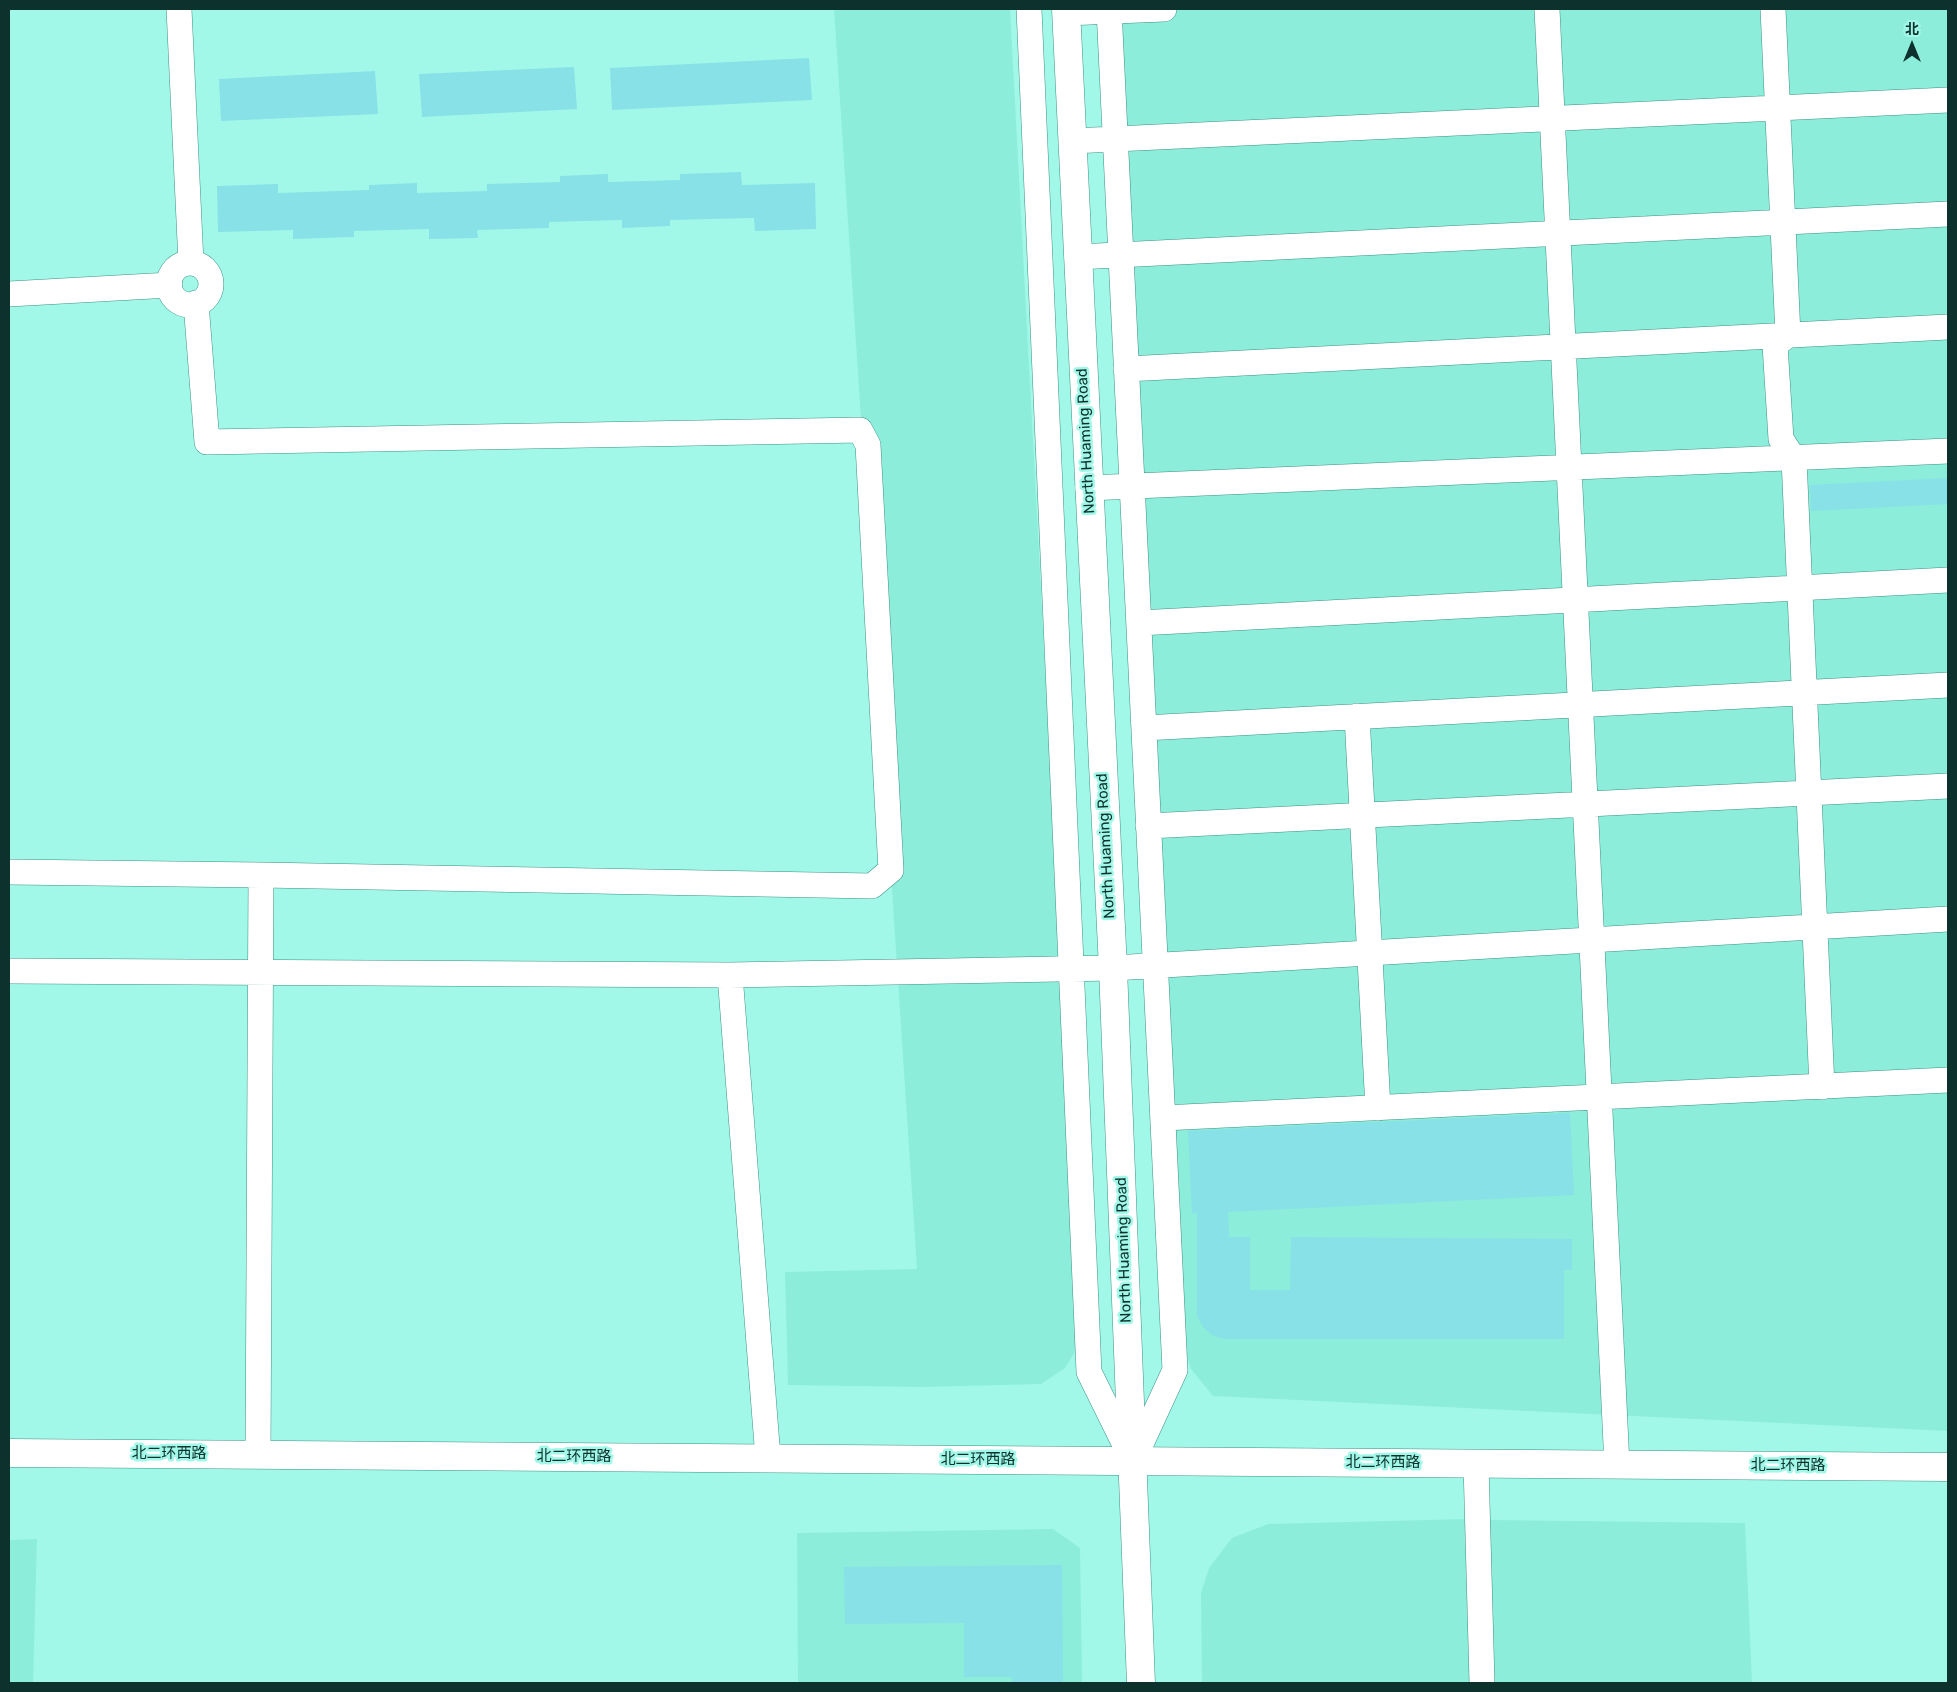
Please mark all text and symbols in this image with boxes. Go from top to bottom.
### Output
north arrow [1887,20,1937,70]
text: 北 [1905,21,1919,38]
street label: North Huaming Road [1073,368,1099,514]
street label: North Huaming Road [1093,773,1119,919]
street label: North Huaming Road [1112,1177,1136,1323]
street label: 北二环西路 [132,1445,206,1463]
street label: 北二环西路 [537,1448,611,1466]
street label: 北二环西路 [941,1451,1015,1469]
street label: 北二环西路 [1346,1454,1420,1472]
street label: 北二环西路 [1751,1457,1825,1475]

